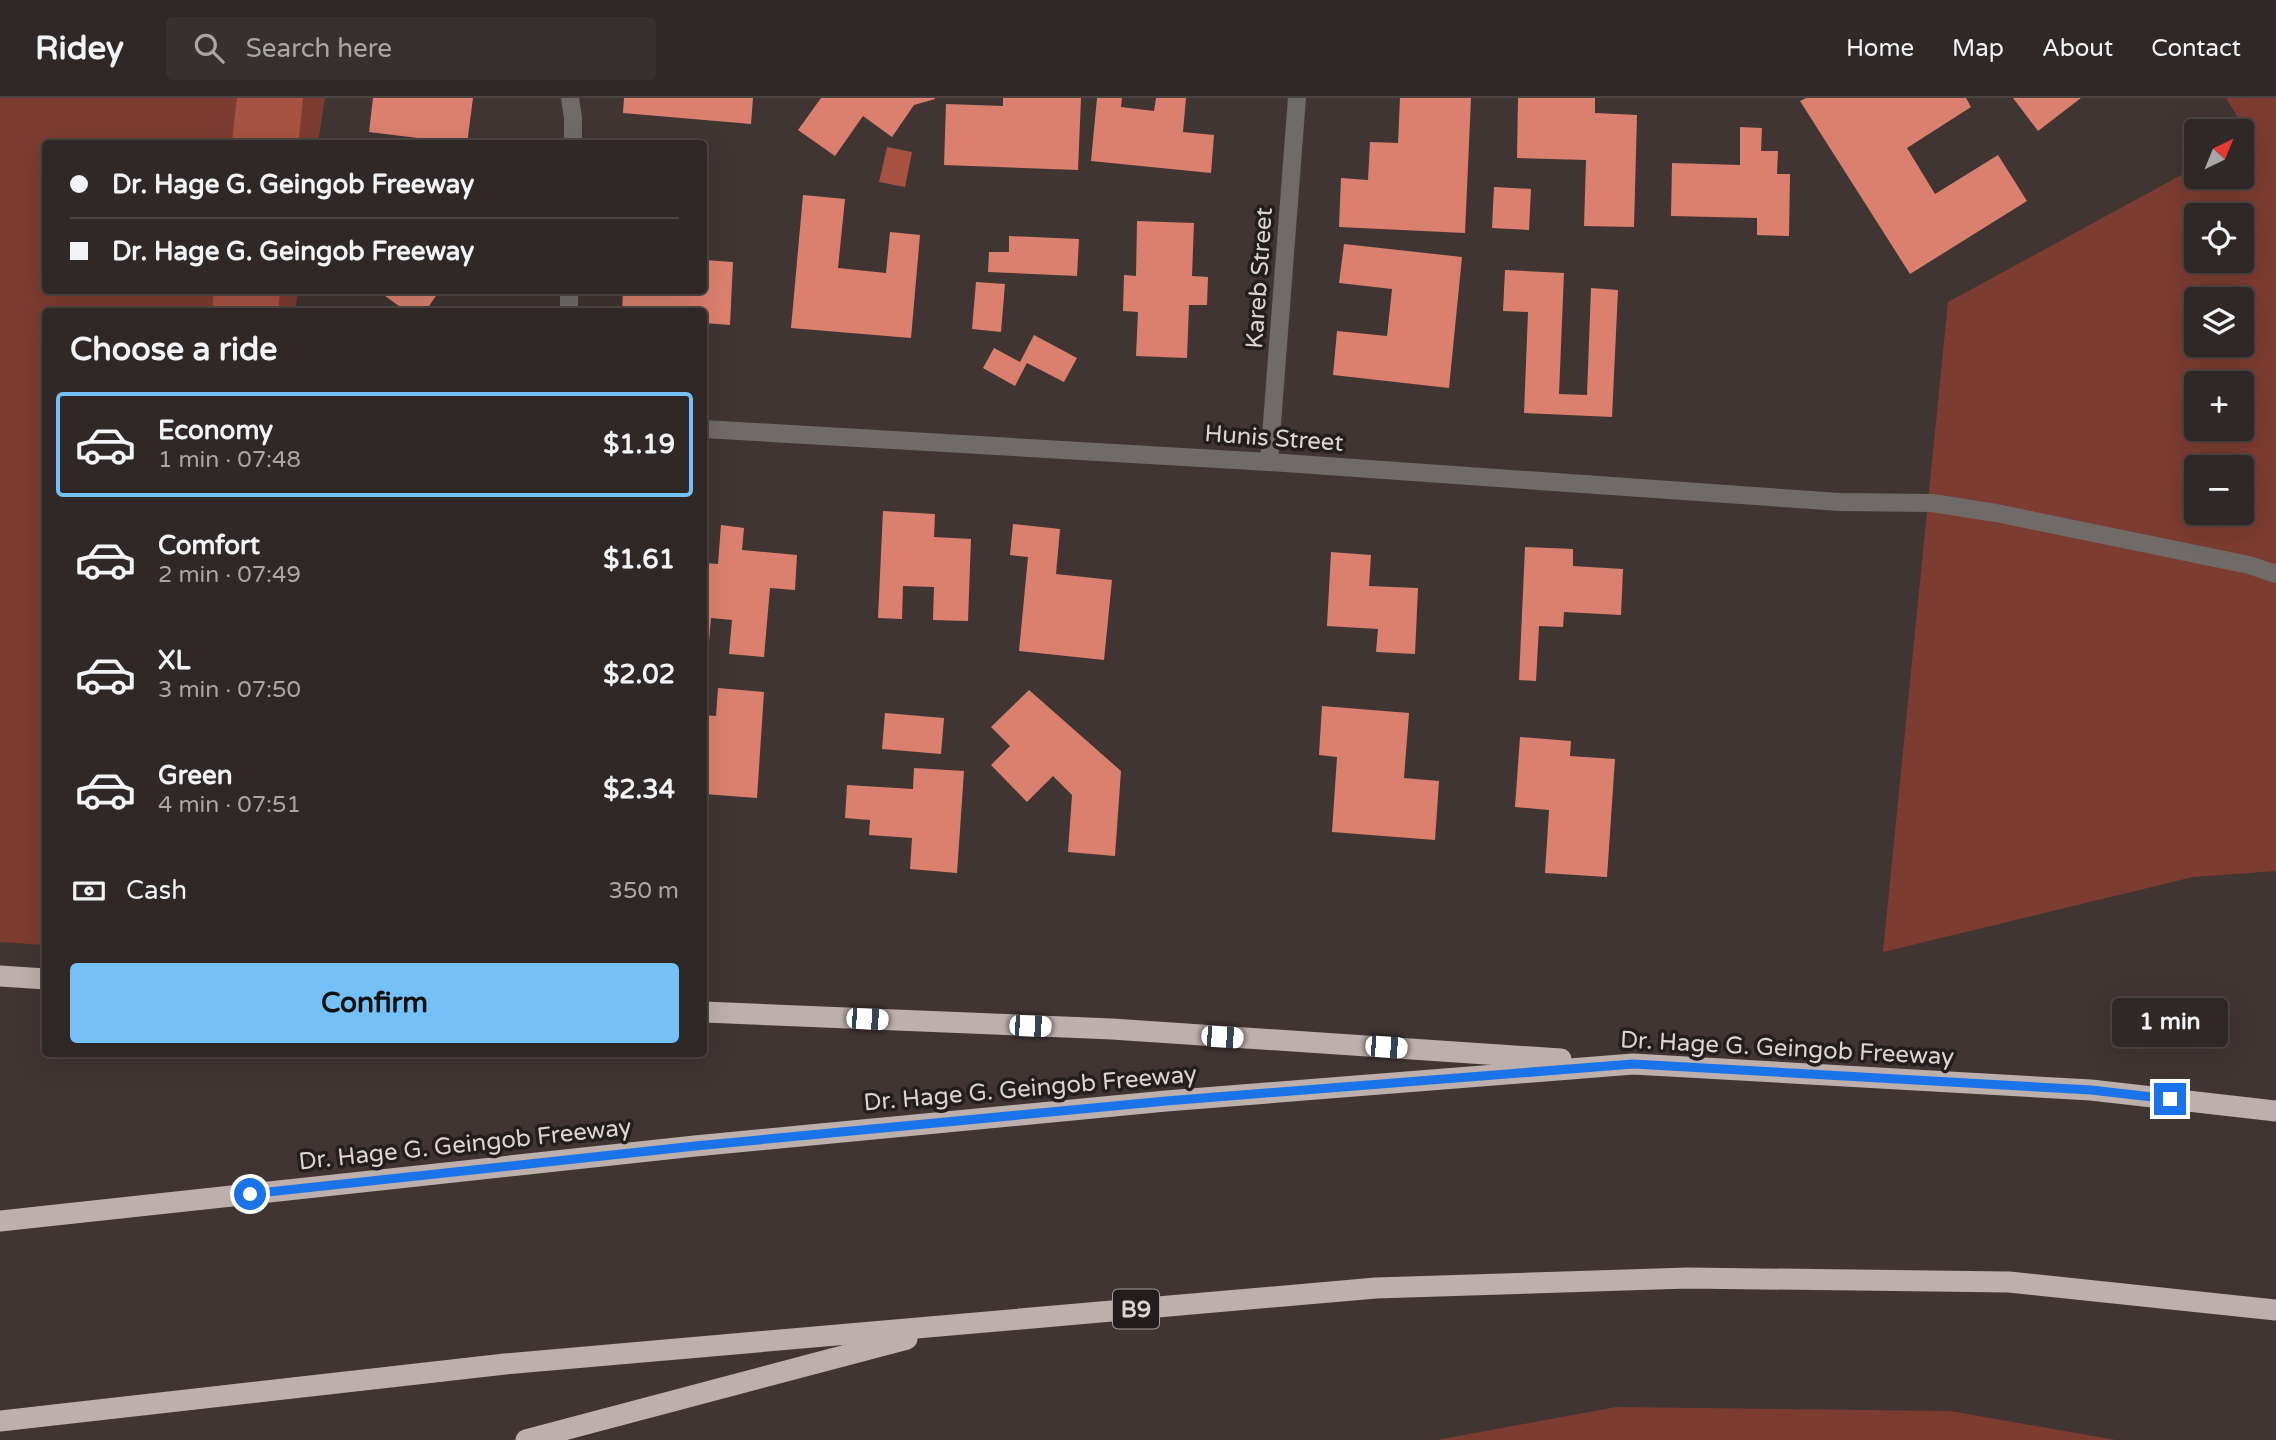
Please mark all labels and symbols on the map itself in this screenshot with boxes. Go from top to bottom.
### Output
north arrow [2184,119,2254,189]
street label: Kareb Street [1240,206,1279,350]
street label: Hunis Street [1203,419,1344,458]
callout: 1 min [2112,998,2228,1046]
car [846,1007,889,1031]
car [1009,1015,1052,1037]
car [1201,1025,1244,1049]
street label: Dr. Hage G. Geingob Freeway [1619,1025,1955,1072]
car [1365,1035,1408,1059]
street label: Dr. Hage G. Geingob Freeway [862,1059,1198,1118]
route end [2154,1083,2186,1115]
street label: Dr. Hage G. Geingob Freeway [297,1113,633,1176]
route start [234,1178,266,1210]
road number: B9 [1113,1290,1159,1328]

